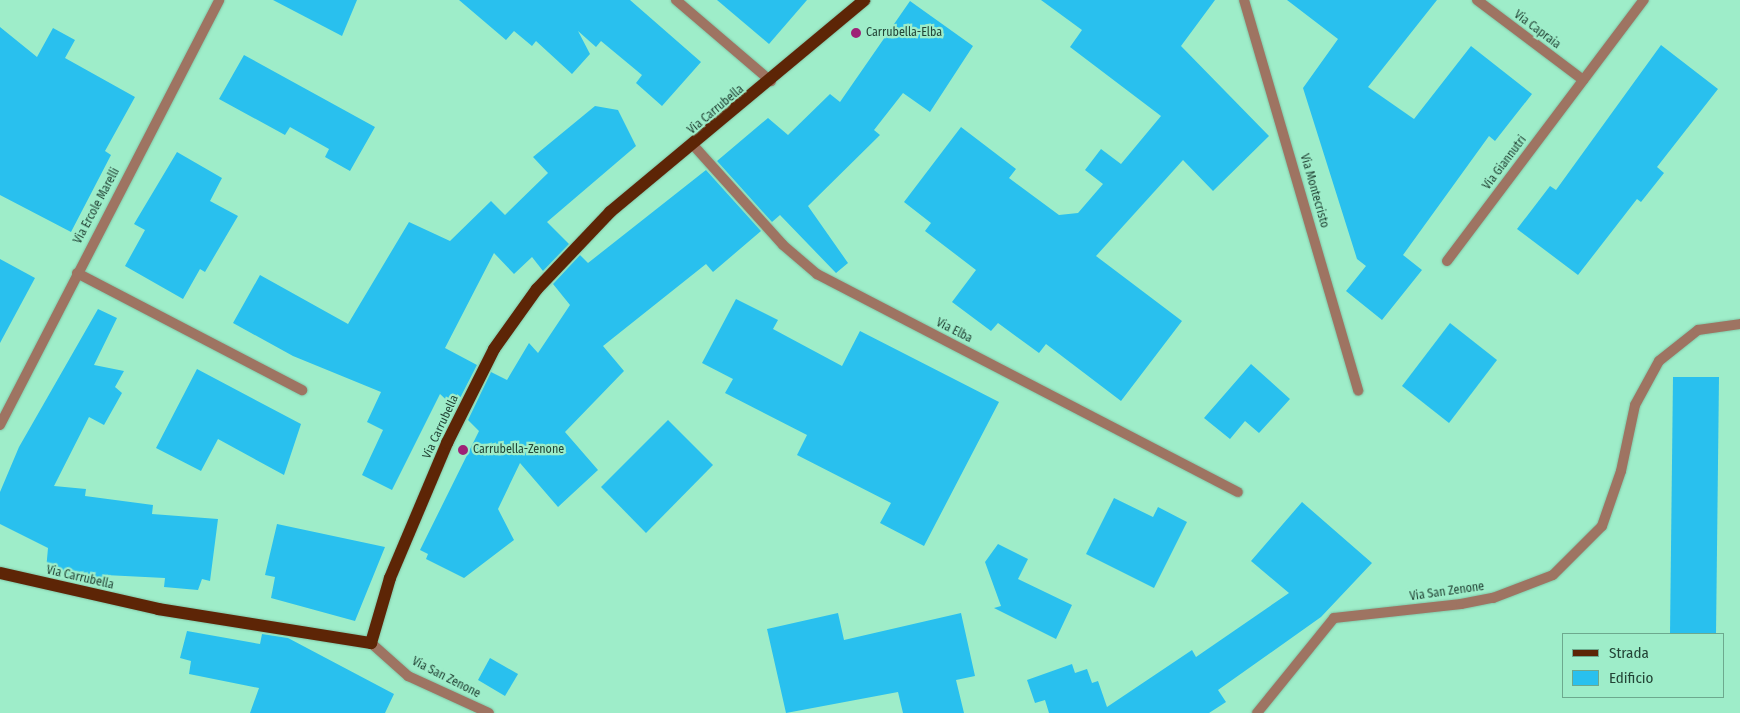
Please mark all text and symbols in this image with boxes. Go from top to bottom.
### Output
street label: Via Capraia [1511,8,1563,52]
place label: Carrubella-Elba [866,26,942,40]
marker: Carrubella-Elba [850,27,862,39]
street label: Via Carrubella [685,82,747,138]
street label: Via Giannutri [1480,133,1530,193]
street label: Via Montecristo [1297,152,1331,230]
street label: Via Ercole Marelli [71,166,123,246]
street label: Via Elba [933,316,975,346]
street label: Via Carrubella [420,393,462,461]
place label: Carrubella-Zenone [473,443,564,457]
marker: Carrubella-Zenone [457,444,469,456]
street label: Via Carrubella [45,563,115,593]
street label: Via San Zenone [1409,580,1485,604]
legend [1562,633,1725,698]
text: Strada [1609,644,1649,662]
street label: Via San Zenone [409,655,483,701]
text: Edificio [1609,669,1654,687]

